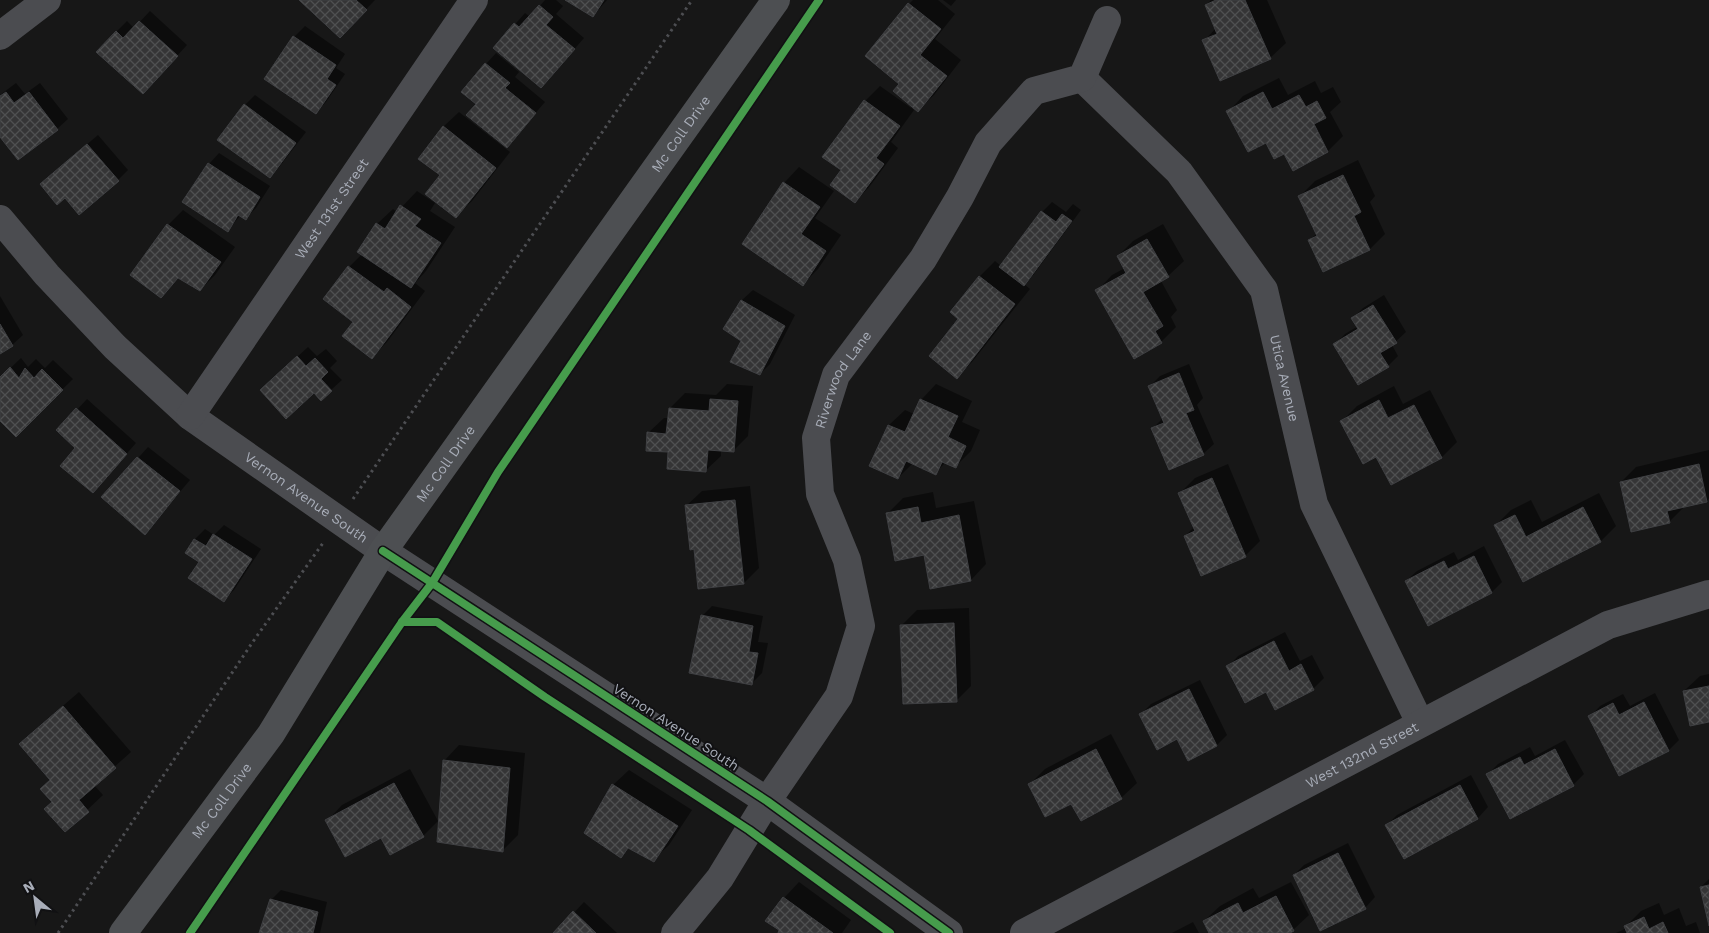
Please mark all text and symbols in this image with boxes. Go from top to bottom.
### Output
street label: Mc Coll Drive [648,92,713,175]
street label: West 131st Street [292,155,372,262]
street label: Riverwood Lane [812,327,875,430]
street label: Utica Avenue [1267,333,1302,423]
street label: Mc Coll Drive [413,422,478,505]
street label: Vernon Avenue South [241,449,371,546]
street label: Vernon Avenue South [610,680,742,774]
street label: West 132nd Street [1303,718,1421,791]
street label: Mc Coll Drive [188,760,255,842]
north arrow [10,873,60,923]
text: N [20,877,37,896]

